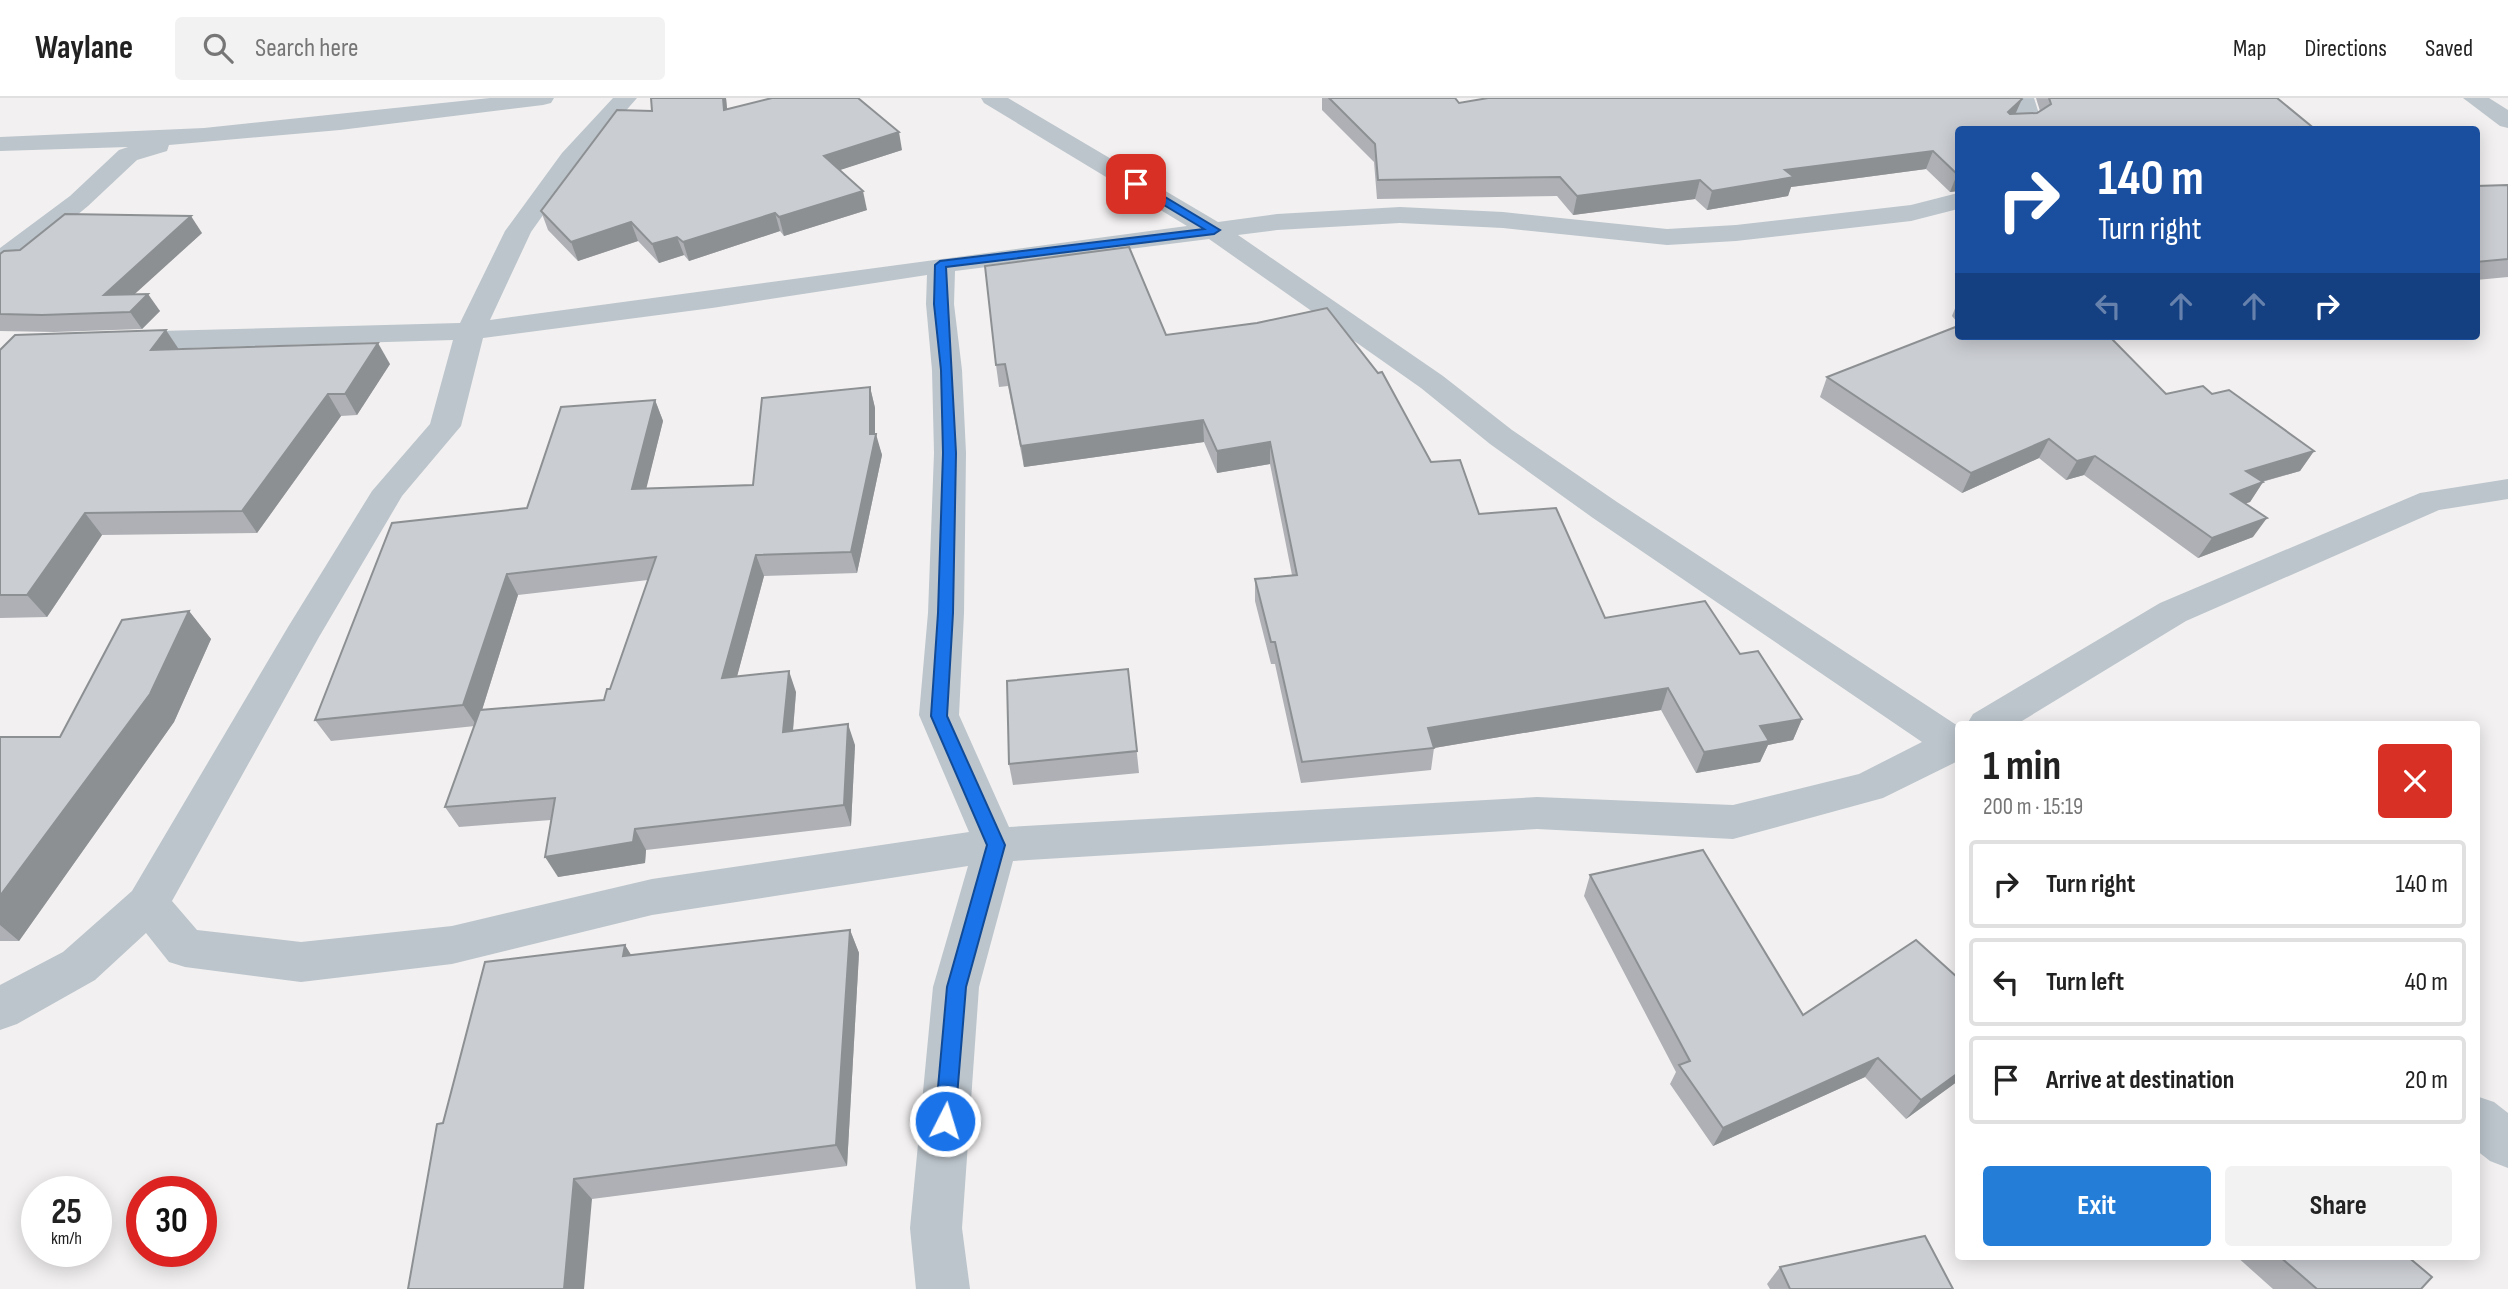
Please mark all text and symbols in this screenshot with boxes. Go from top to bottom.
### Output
search box [175,17,665,80]
text: Waylane [35,28,133,68]
icon: search [199,29,237,67]
text: Search here [255,33,358,64]
text: Map [2233,34,2266,63]
text: Directions [2304,34,2387,63]
text: Saved [2425,34,2473,63]
text: 140 m [2098,150,2204,209]
pin [1106,154,1166,214]
icon: right [1983,154,2074,245]
icon: arrive [1117,165,1155,203]
text: Turn right [2098,210,2202,249]
icon: left [2089,287,2127,325]
icon: ahead [2162,287,2200,325]
icon: ahead [2235,287,2273,325]
icon: right [2308,287,2346,325]
text: 1 min [1983,741,2061,792]
button: close [2378,744,2452,818]
text: 200 m · 15:19 [1983,793,2083,821]
icon: right [1987,865,2025,903]
text: Turn right [2046,869,2135,900]
text: 140 m [2396,869,2448,900]
icon: left [1987,963,2025,1001]
text: Turn left [2046,967,2124,998]
text: 40 m [2405,967,2448,998]
icon: arrive [1987,1061,2025,1099]
text: Arrive at destination [2046,1065,2234,1096]
text: 20 m [2405,1065,2448,1096]
position arrow [908,1084,982,1158]
button: Exit [1983,1166,2211,1246]
button: Share [2225,1166,2452,1246]
speed limit sign: 30 [126,1176,217,1267]
text: 25 [51,1191,82,1234]
text: km/h [51,1228,82,1249]

